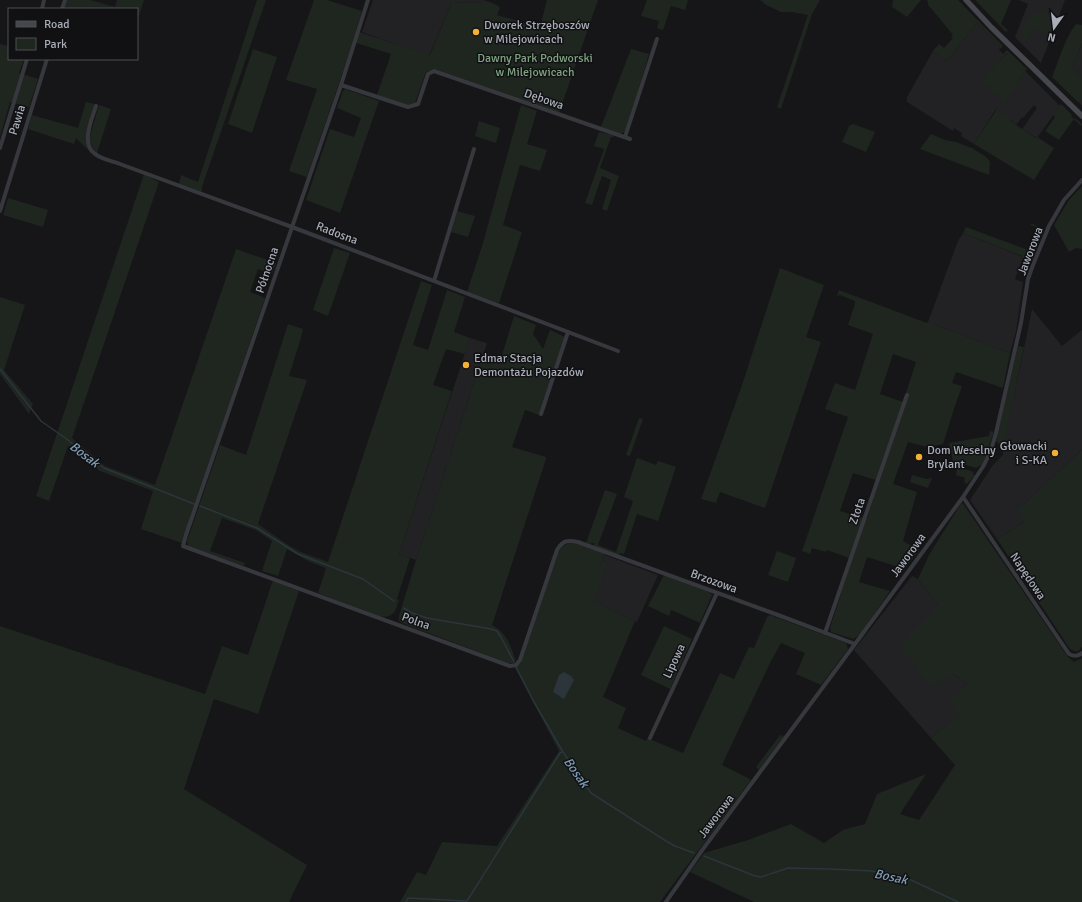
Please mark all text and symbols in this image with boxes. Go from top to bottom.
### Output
legend [8,8,138,60]
north arrow [1034,8,1074,48]
text: Road [44,17,70,32]
place label: Dworek Strzęboszów w Milejowicach [484,18,590,47]
marker: Dworek Strzęboszów w Milejowicach [471,27,481,37]
text: N [1046,30,1057,44]
text: Park [44,37,67,52]
park label: Dawny Park Podworski w Milejowicach [477,51,593,80]
street label: Dębowa [522,86,566,113]
street label: Pawia [6,103,29,137]
street label: Radosna [314,219,360,248]
street label: Jaworowa [1014,225,1047,278]
street label: Północna [253,245,282,295]
place label: Edmar Stacja Demontażu Pojazdów [474,351,584,380]
marker: Edmar Stacja Demontażu Pojazdów [461,360,471,370]
water label: Bosak [66,438,104,472]
place label: Głowacki i S-KA [1000,439,1048,468]
place label: Dom Weselny Brylant [927,443,996,472]
marker: Głowacki i S-KA [1050,448,1060,458]
marker: Dom Weselny Brylant [914,452,924,462]
street label: Złota [846,496,869,526]
street label: Jaworowa [887,530,929,580]
street label: Napędowa [1006,550,1049,603]
street label: Brzozowa [688,566,739,597]
street label: Polna [400,609,432,633]
street label: Lipowa [660,642,689,681]
water label: Bosak [560,754,593,792]
street label: Jaworowa [695,792,738,841]
water label: Bosak [873,866,910,889]

